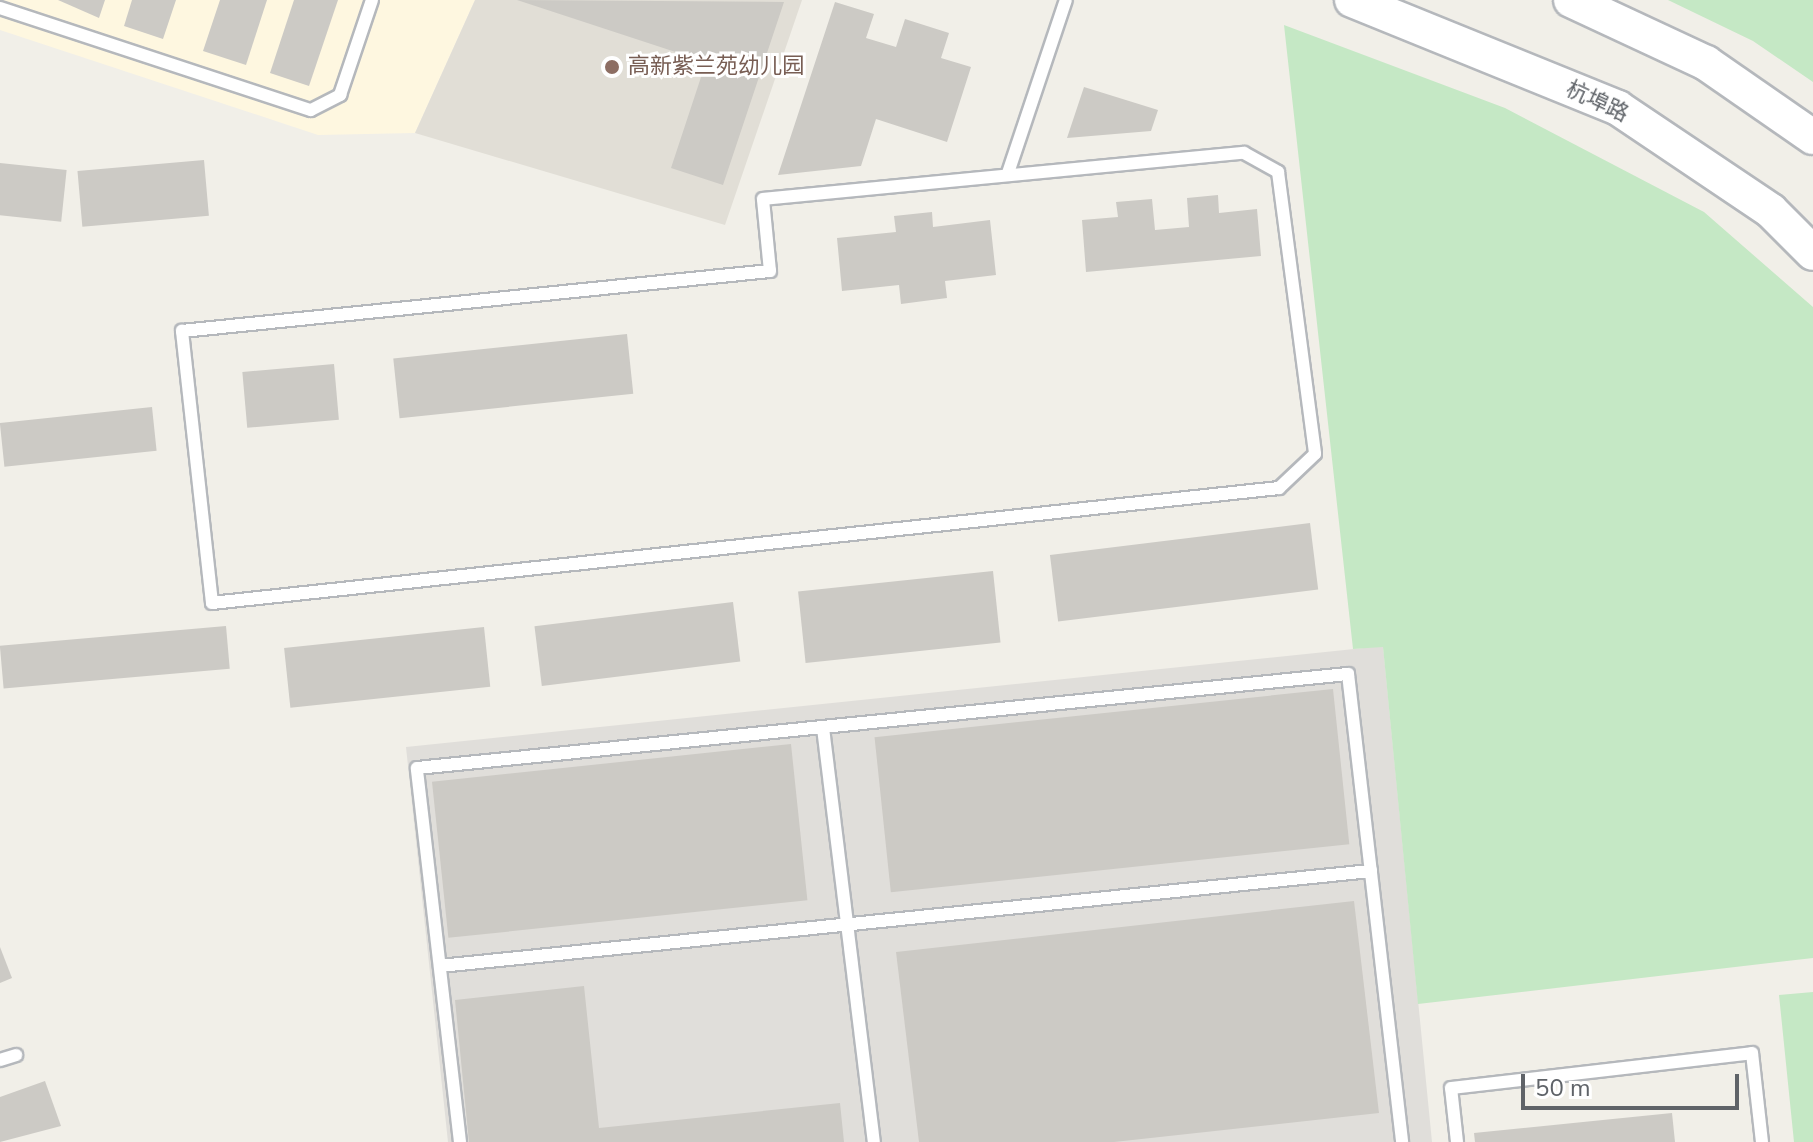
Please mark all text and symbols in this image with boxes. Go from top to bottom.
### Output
place label: 高新紫兰苑幼儿园 [628,54,804,80]
marker: 高新紫兰苑幼儿园 [603,58,621,76]
street label: 杭埠路 [1562,76,1632,128]
scale bar [1525,1058,1743,1108]
text: 50 m [1535,1072,1591,1104]

